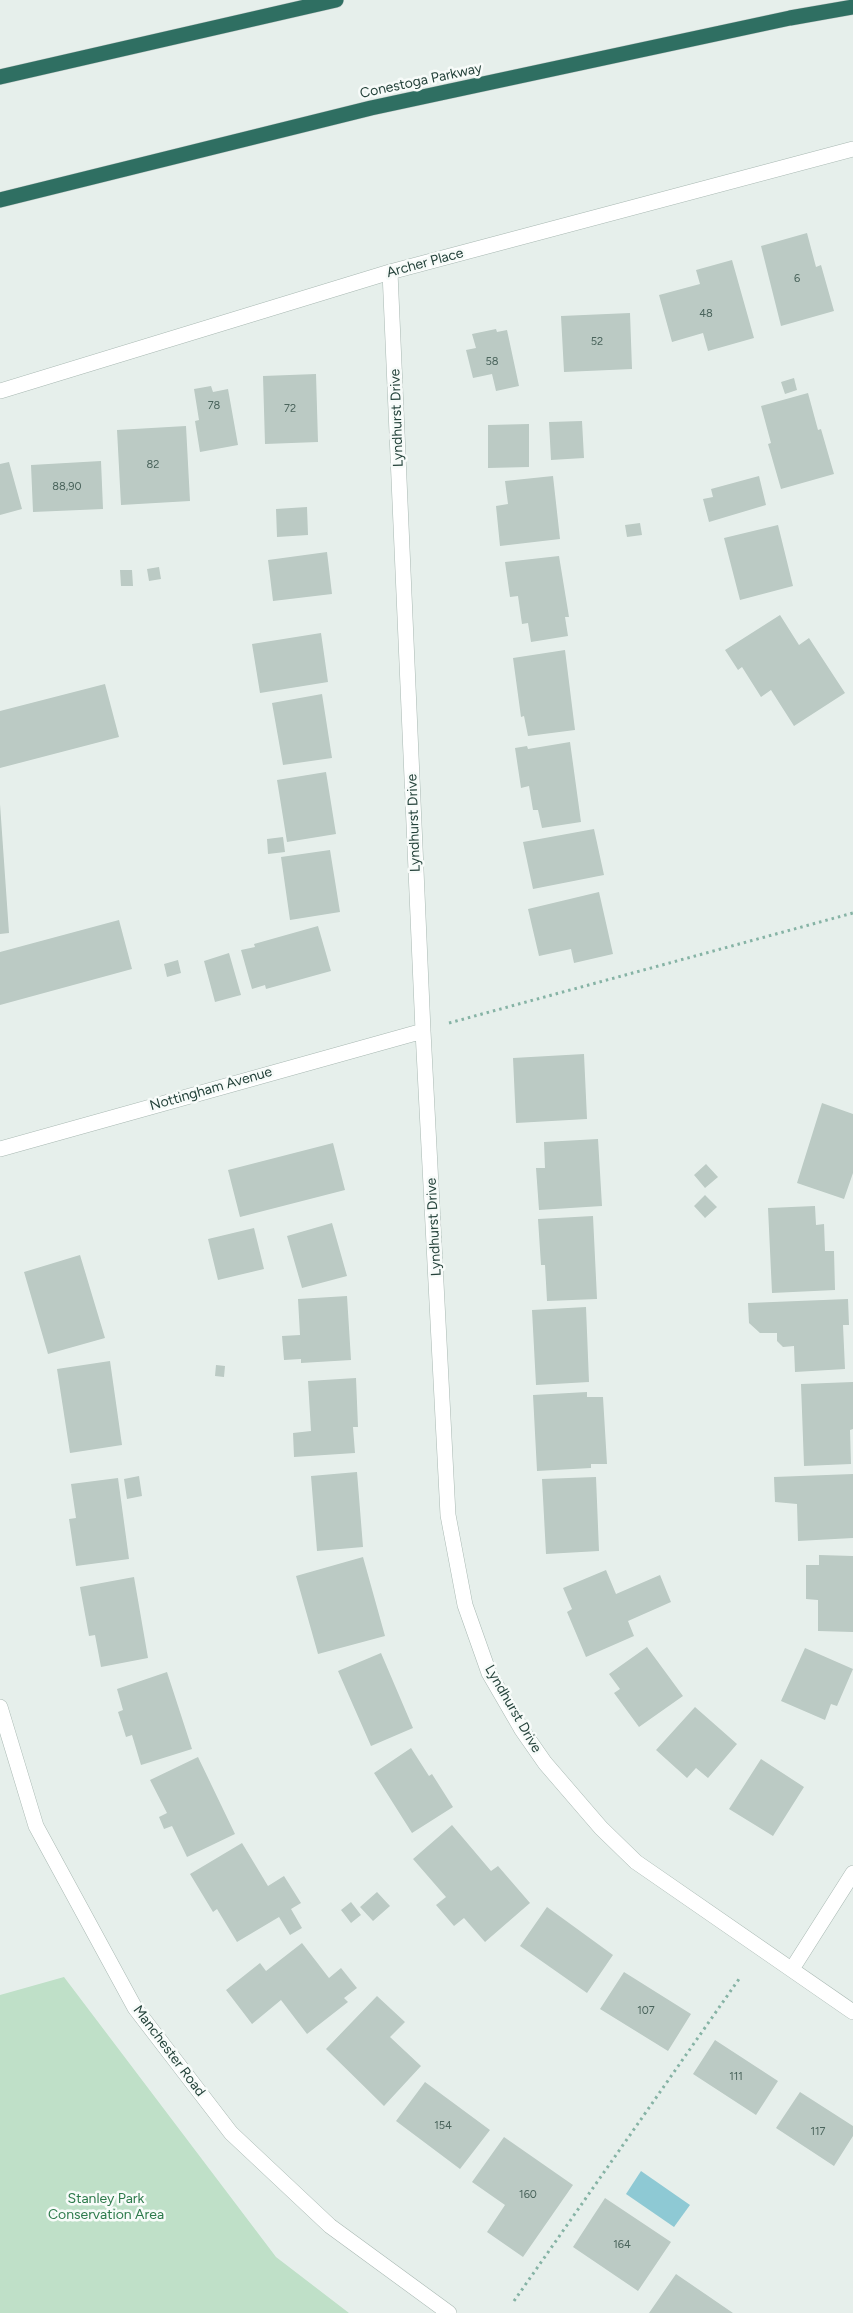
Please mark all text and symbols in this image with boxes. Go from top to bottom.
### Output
street label: Conestoga Parkway [358,60,484,102]
street label: Archer Place [385,245,465,281]
house number: 6 [794,272,800,286]
house number: 48 [699,307,713,321]
house number: 52 [591,335,603,349]
house number: 58 [485,355,499,369]
street label: Lyndhurst Drive [387,368,407,468]
house number: 78 [208,399,220,413]
house number: 72 [284,402,296,416]
house number: 82 [147,458,159,472]
house number: 88,90 [52,480,82,494]
street label: Lyndhurst Drive [404,773,424,873]
street label: Nottingham Avenue [148,1063,274,1115]
street label: Lyndhurst Drive [423,1177,445,1277]
street label: Lyndhurst Drive [481,1662,545,1756]
street label: Manchester Road [129,2002,209,2100]
house number: 107 [637,2004,655,2018]
house number: 111 [729,2070,743,2084]
house number: 154 [434,2119,452,2133]
house number: 117 [811,2125,825,2139]
house number: 160 [519,2188,537,2202]
park label: Stanley Park Conservation Area [48,2191,164,2224]
house number: 164 [613,2238,631,2252]

